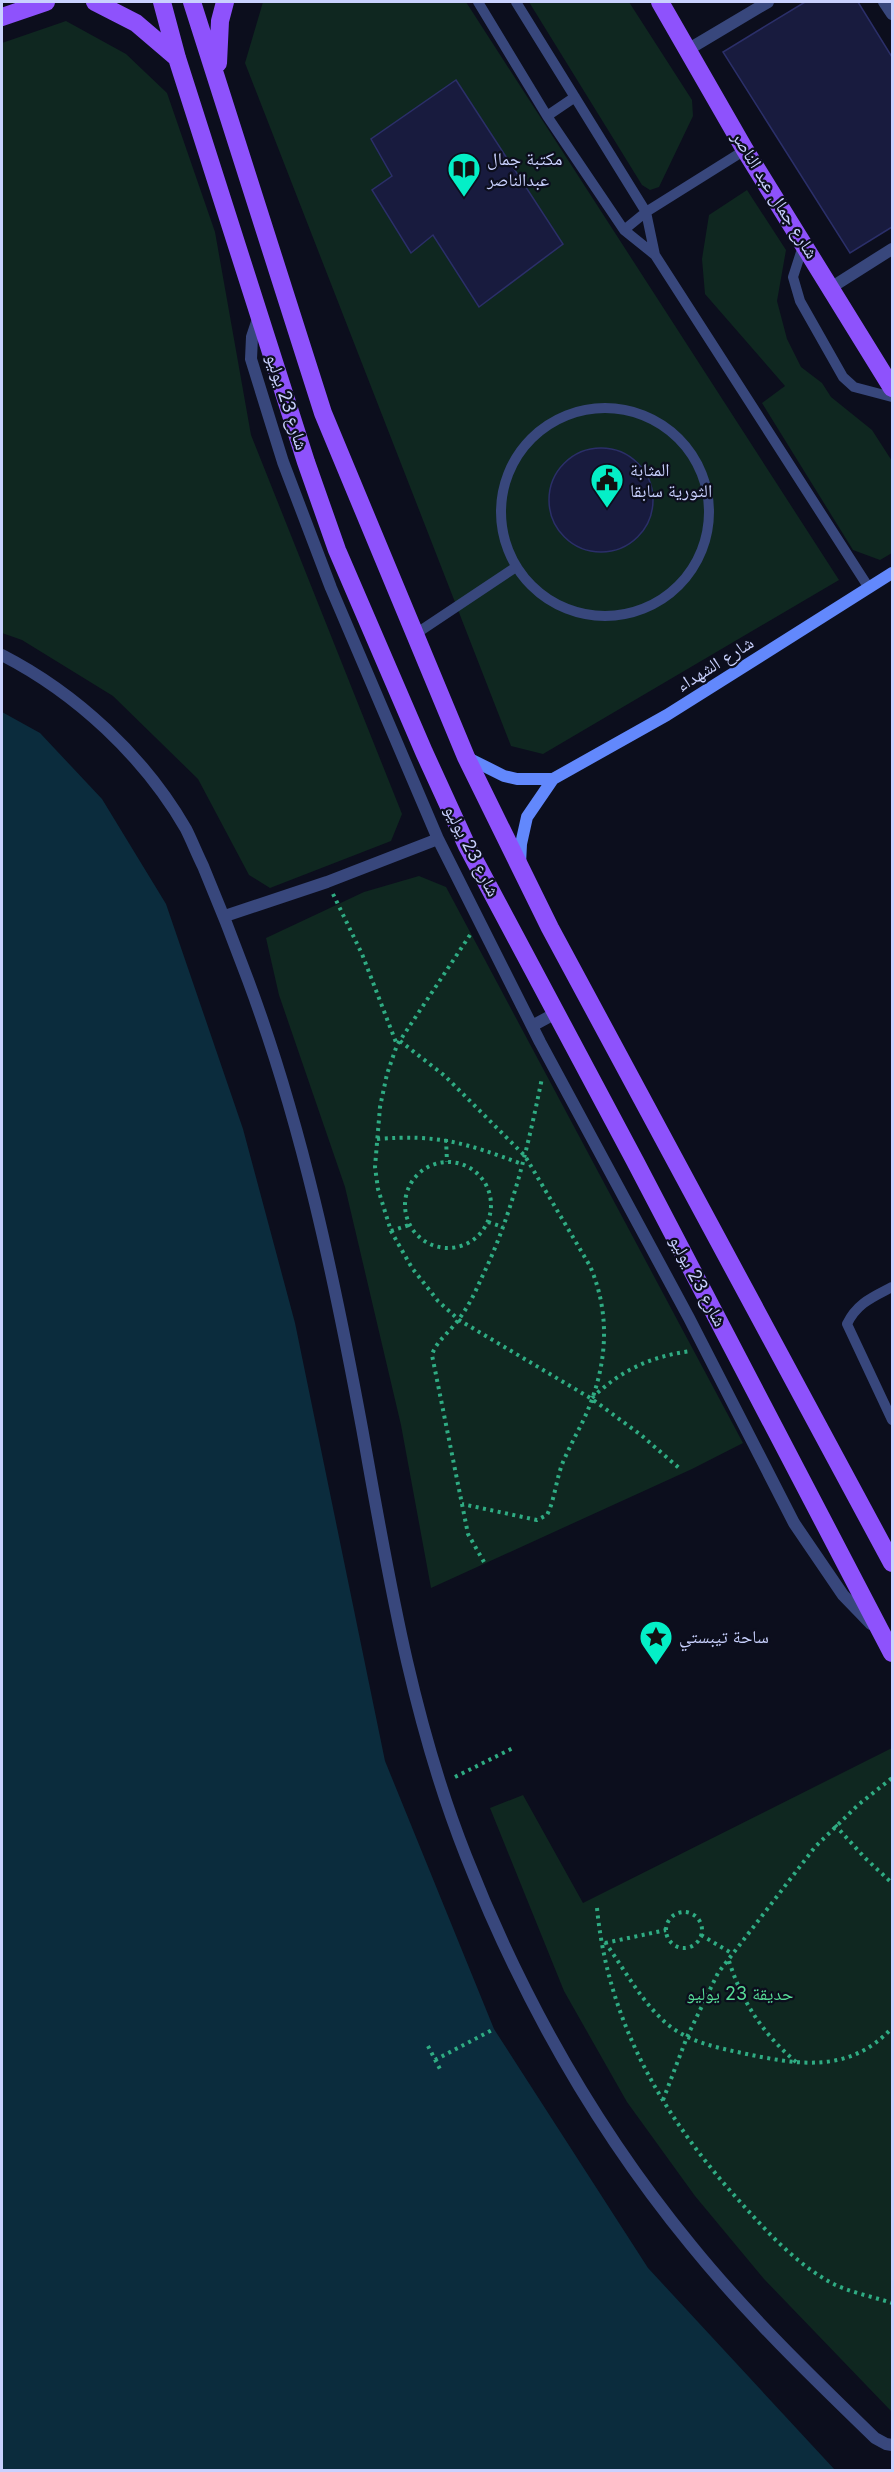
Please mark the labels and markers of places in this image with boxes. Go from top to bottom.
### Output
place label: مكتبة جمال عبدالناصر [486,148,563,191]
library icon: مكتبة جمال عبدالناصر [446,151,482,198]
place label: المثابة الثورية سابقا [630,459,712,502]
public building icon: المثابة الثورية سابقا [589,462,625,509]
place icon: ساحة تيبستي [638,1619,674,1666]
place label: ساحة تيبستي [679,1626,769,1652]

